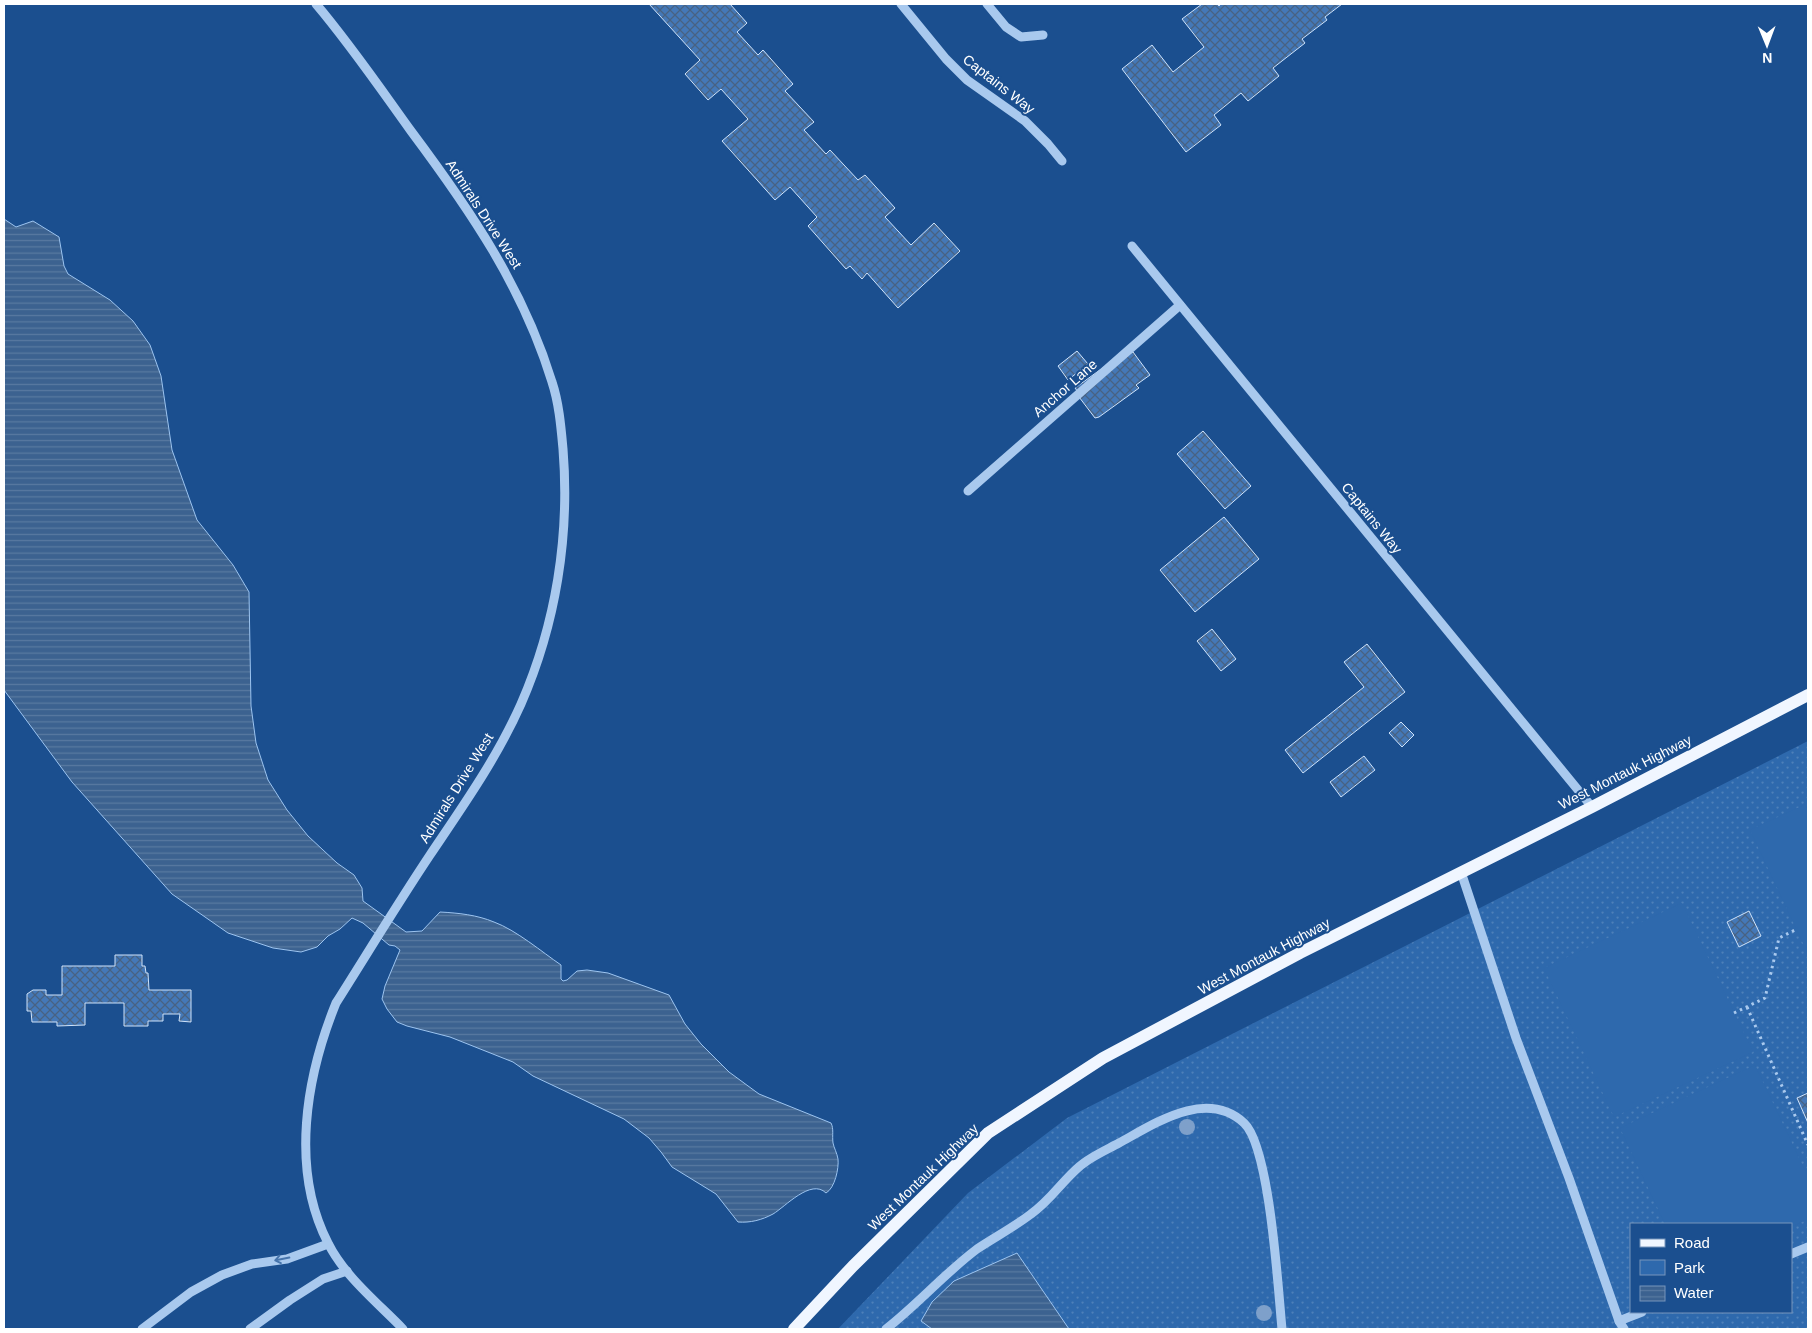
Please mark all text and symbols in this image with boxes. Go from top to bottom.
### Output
north arrow [1742,20,1792,70]
text: N [1762,50,1772,66]
street label: Captains Way [960,51,1038,117]
street label: Admirals Drive West [443,157,525,272]
street label: Anchor Lane [1030,356,1100,420]
street label: Captains Way [1339,479,1405,557]
street label: Admirals Drive West [416,730,496,846]
street label: West Montauk Highway [1556,732,1694,812]
street label: West Montauk Highway [1195,914,1333,998]
street label: West Montauk Highway [865,1120,981,1234]
legend [1630,1223,1792,1313]
text: Road [1674,1234,1710,1251]
one-way arrow [275,1255,291,1265]
text: Park [1674,1259,1705,1276]
text: Water [1674,1284,1713,1301]

